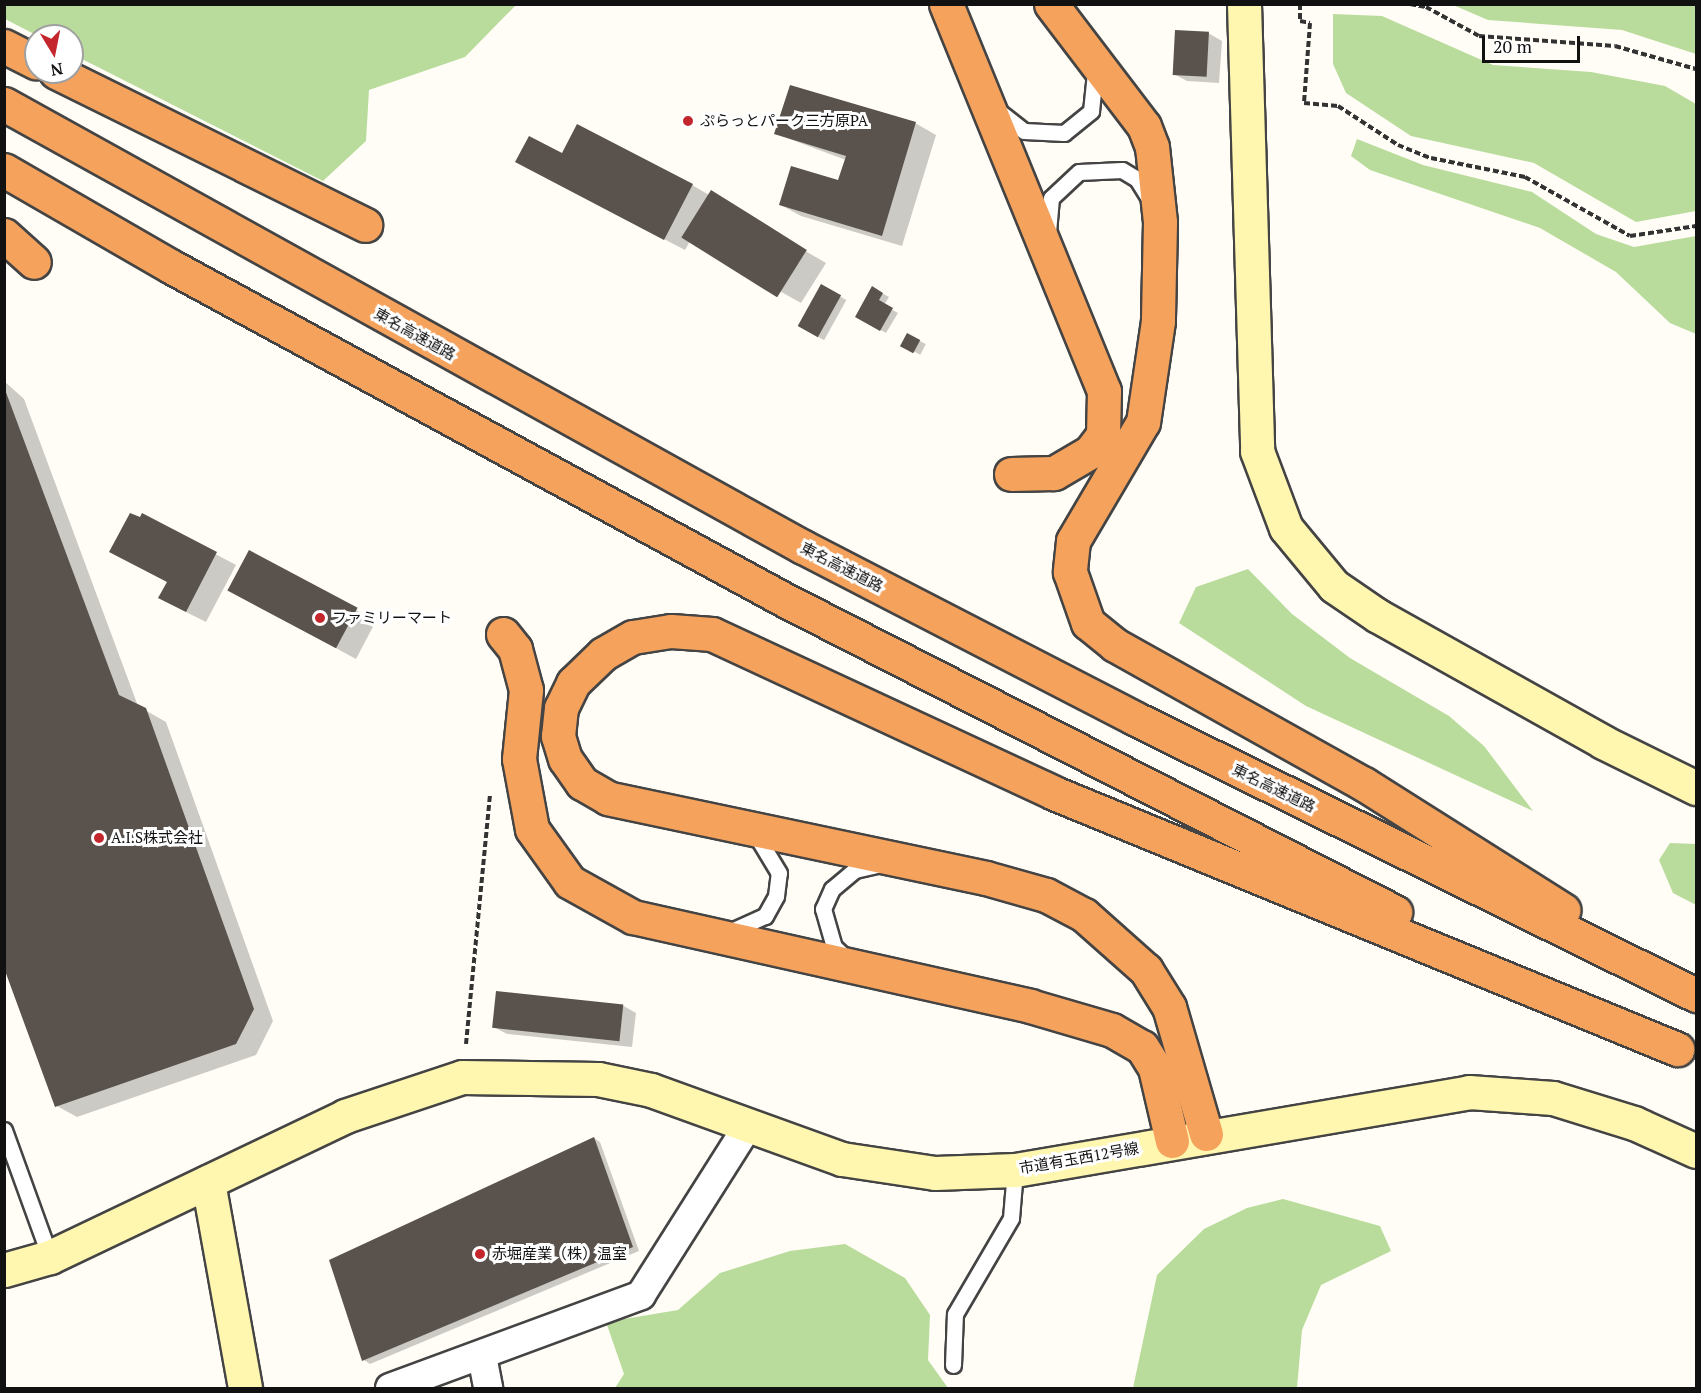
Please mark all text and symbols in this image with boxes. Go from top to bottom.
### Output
north arrow [24,24,84,84]
scale bar [1485,24,1582,62]
text: 20 m [1493,34,1532,58]
text: N [49,58,65,82]
place label: ぷらっとパーク三方原PA [700,112,868,130]
marker: ぷらっとパーク三方原PA [681,114,695,128]
street label: 東名高速道路 [371,304,459,364]
street label: 東名高速道路 [798,539,886,595]
place label: ファミリーマート [332,609,452,627]
marker: ファミリーマート [313,611,327,625]
street label: 東名高速道路 [1230,760,1318,816]
place label: A.I.S株式会社 [111,829,203,847]
marker: A.I.S株式会社 [92,831,106,845]
street label: 市道有玉西12号線 [1018,1139,1140,1177]
place label: 赤堀産業（株）温室 [492,1245,627,1263]
marker: 赤堀産業（株）温室 [473,1247,487,1261]

